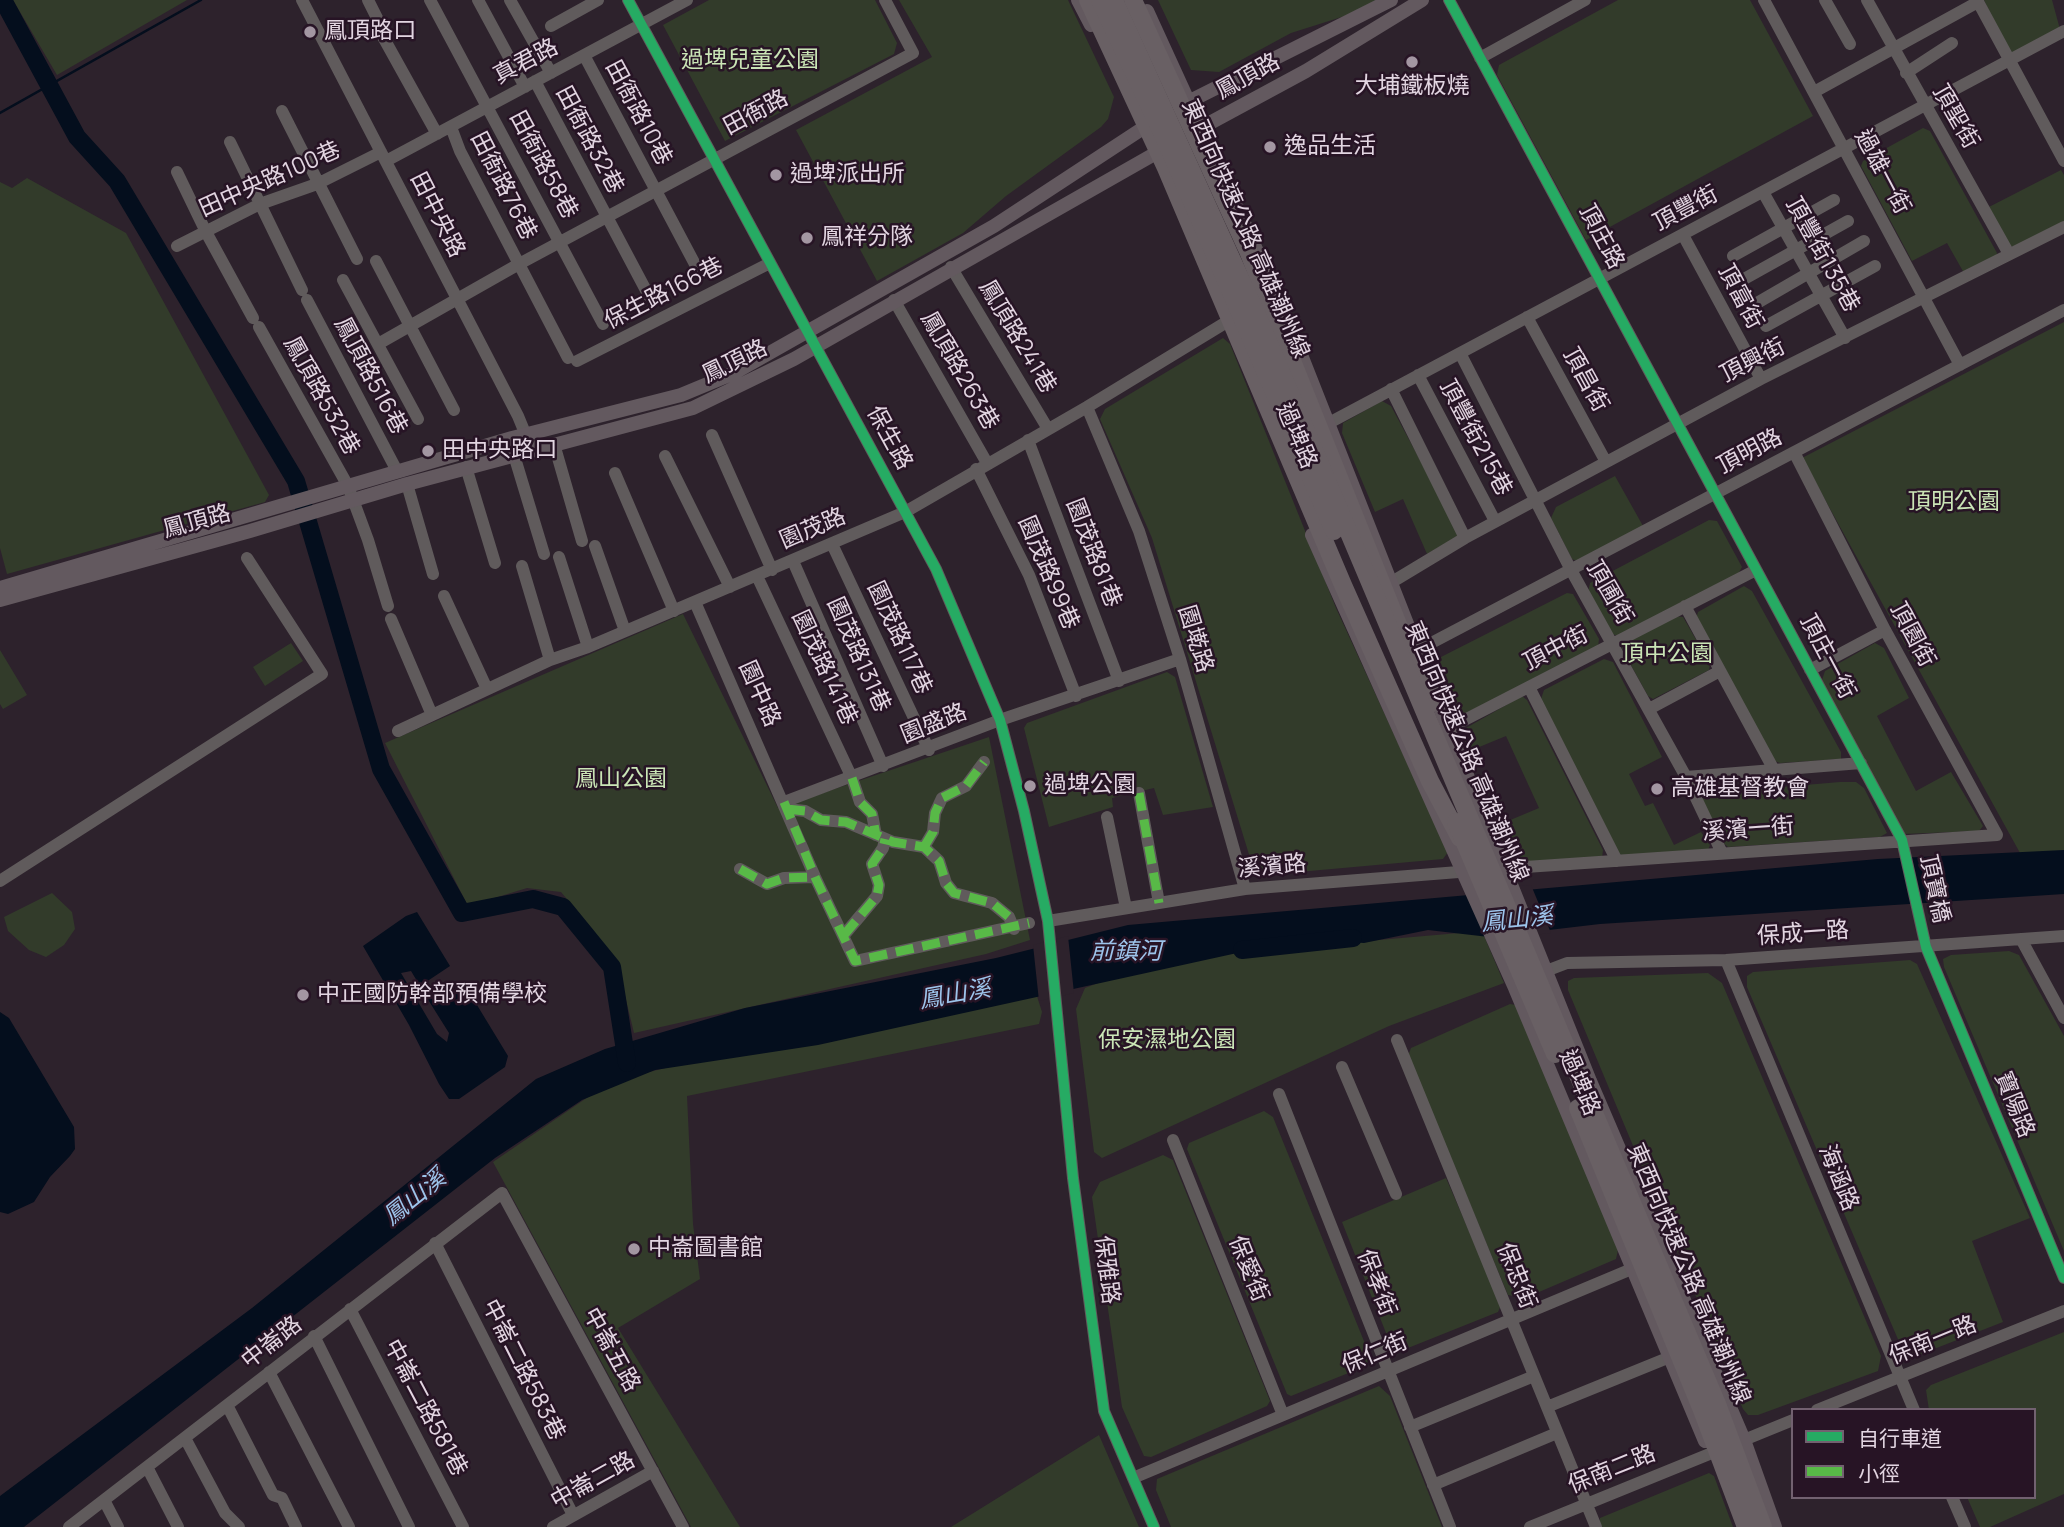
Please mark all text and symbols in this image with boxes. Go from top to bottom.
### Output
place label: 鳳頂路口 [324,18,416,46]
marker: 鳳頂路口 [302,24,318,40]
street label: 真君路 [489,34,563,90]
park label: 過埤兒童公園 [681,47,819,75]
street label: 鳳頂路 [1211,48,1285,106]
marker: 大埔鐵板燒 [1404,54,1420,70]
street label: 田衙路10巷 [599,56,677,170]
place label: 大埔鐵板燒 [1355,73,1469,101]
street label: 頂聖街 [1926,80,1984,154]
street label: 田衙路32巷 [549,82,629,198]
street label: 田衙路 [719,85,793,141]
street label: 東西向快速公路 高雄潮州線 [1175,95,1315,363]
street label: 田衙路58巷 [503,106,583,224]
street label: 過雄一街 [1848,125,1916,219]
street label: 田衙路76巷 [464,127,542,245]
place label: 逸品生活 [1284,133,1376,161]
street label: 田中央路100巷 [195,136,345,224]
marker: 逸品生活 [1262,139,1278,155]
place label: 過埤派出所 [790,161,905,189]
marker: 過埤派出所 [768,167,784,183]
street label: 田中央路 [404,168,470,262]
street label: 頂豐街 [1649,181,1723,237]
street label: 頂豐街135巷 [1779,193,1865,317]
street label: 頂庄路 [1573,200,1629,274]
place label: 鳳祥分隊 [821,224,913,252]
marker: 鳳祥分隊 [799,230,815,246]
street label: 保生路166巷 [600,252,728,336]
street label: 頂富街 [1712,260,1768,334]
street label: 鳳頂路241巷 [972,275,1062,399]
street label: 鳳頂路263巷 [914,307,1004,435]
street label: 鳳頂路516巷 [328,313,412,439]
street label: 鳳頂路532巷 [277,332,365,460]
street label: 頂興街 [1716,333,1790,389]
street label: 鳳頂路 [698,334,772,390]
street label: 頂昌街 [1556,343,1614,417]
street label: 頂豐街215巷 [1433,375,1517,501]
street label: 過埤路 [1270,399,1322,473]
street label: 保生路 [860,401,918,475]
street label: 頂明路 [1713,424,1787,480]
place label: 田中央路口 [442,437,557,465]
marker: 田中央路口 [420,443,436,459]
park label: 頂明公園 [1908,489,2000,517]
street label: 園茂路81巷 [1060,495,1126,611]
street label: 鳳頂路 [160,500,234,544]
street label: 園茂路 [776,503,850,555]
street label: 園茂路99巷 [1012,512,1084,634]
street label: 頂圃街 [1580,556,1638,630]
street label: 園茂路117巷 [861,577,937,699]
street label: 園茂路131巷 [820,593,896,717]
street label: 頂園街 [1884,598,1940,672]
street label: 園墘路 [1172,602,1218,676]
street label: 園茂路141巷 [785,606,863,730]
street label: 頂庄一街 [1793,610,1861,704]
street label: 東西向快速公路 高雄潮州線 [1398,617,1534,887]
street label: 頂中街 [1519,621,1593,677]
park label: 頂中公園 [1621,641,1713,669]
street label: 園中路 [732,657,786,731]
street label: 園盛路 [897,698,971,750]
park label: 鳳山公園 [575,766,667,794]
place label: 過埤公園 [1044,772,1136,800]
place label: 高雄基督教會 [1671,775,1809,803]
marker: 過埤公園 [1022,778,1038,794]
marker: 高雄基督教會 [1649,781,1665,797]
street label: 溪濱一街 [1701,813,1795,847]
street label: 溪濱路 [1236,850,1308,884]
street label: 頂寶橋 [1913,852,1955,926]
water label: 鳳山溪 [1480,902,1554,938]
street label: 保成一路 [1756,917,1850,951]
water label: 前鎮河 [1090,938,1162,966]
water label: 鳳山溪 [917,975,993,1015]
place label: 中正國防幹部預備學校 [317,981,547,1009]
marker: 中正國防幹部預備學校 [295,987,311,1003]
park label: 保安濕地公園 [1098,1027,1236,1055]
street label: 過埤路 [1553,1046,1605,1120]
street label: 寶陽路 [1988,1068,2040,1142]
street label: 東西向快速公路 高雄潮州線 [1620,1139,1756,1409]
street label: 海涵路 [1812,1141,1864,1215]
water label: 鳳山溪 [378,1164,452,1232]
street label: 保愛街 [1222,1232,1274,1306]
street label: 保雅路 [1088,1234,1124,1306]
place label: 中崙圖書館 [648,1235,763,1263]
street label: 保忠街 [1490,1239,1542,1313]
marker: 中崙圖書館 [626,1241,642,1257]
street label: 保孝街 [1351,1246,1401,1320]
street label: 中崙二路583巷 [476,1295,570,1445]
street label: 中崙五路 [577,1303,645,1397]
street label: 中崙路 [236,1311,308,1375]
street label: 保南一路 [1885,1311,1981,1371]
street label: 保仁街 [1338,1328,1412,1380]
street label: 中崙二路581巷 [377,1335,473,1481]
legend [1791,1408,2036,1499]
text: 自行車道 [1858,1424,1942,1452]
street label: 保南二路 [1564,1440,1660,1500]
street label: 中崙二路 [546,1447,640,1515]
text: 小徑 [1858,1459,1900,1487]

